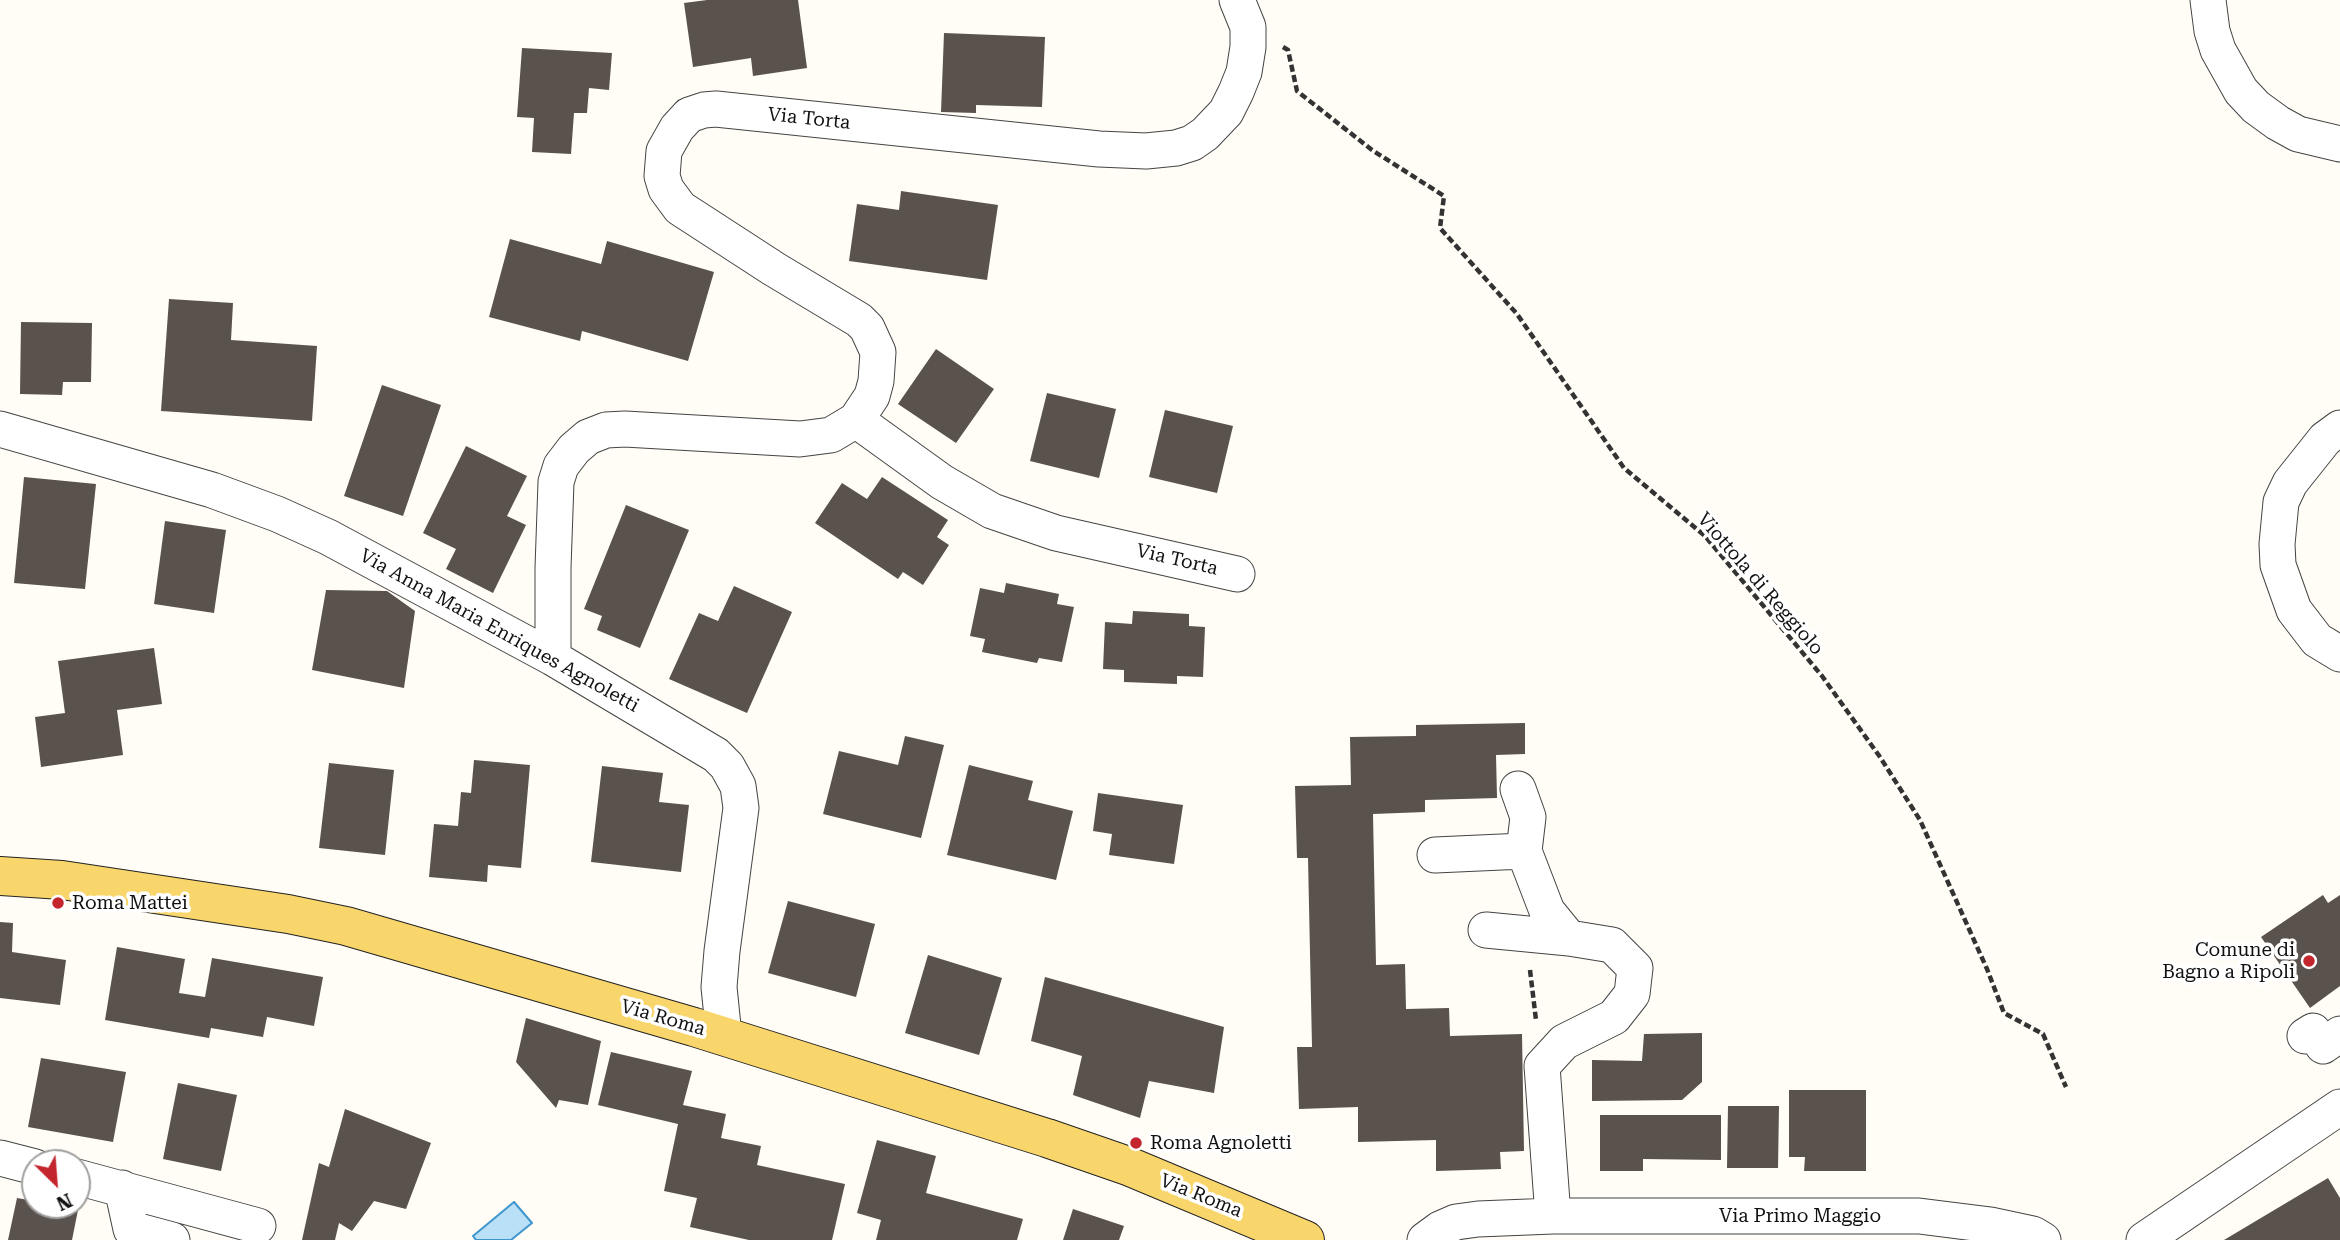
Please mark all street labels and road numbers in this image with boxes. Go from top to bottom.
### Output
street label: Via Torta [767,103,851,135]
street label: Viottola di Reggiolo [1692,508,1828,660]
street label: Via Torta [1134,540,1220,580]
street label: Via Anna Maria Enriques Agnoletti [355,544,643,718]
street label: Via Roma [618,995,708,1041]
street label: Via Roma [1157,1169,1245,1223]
street label: Via Primo Maggio [1719,1205,1881,1227]

